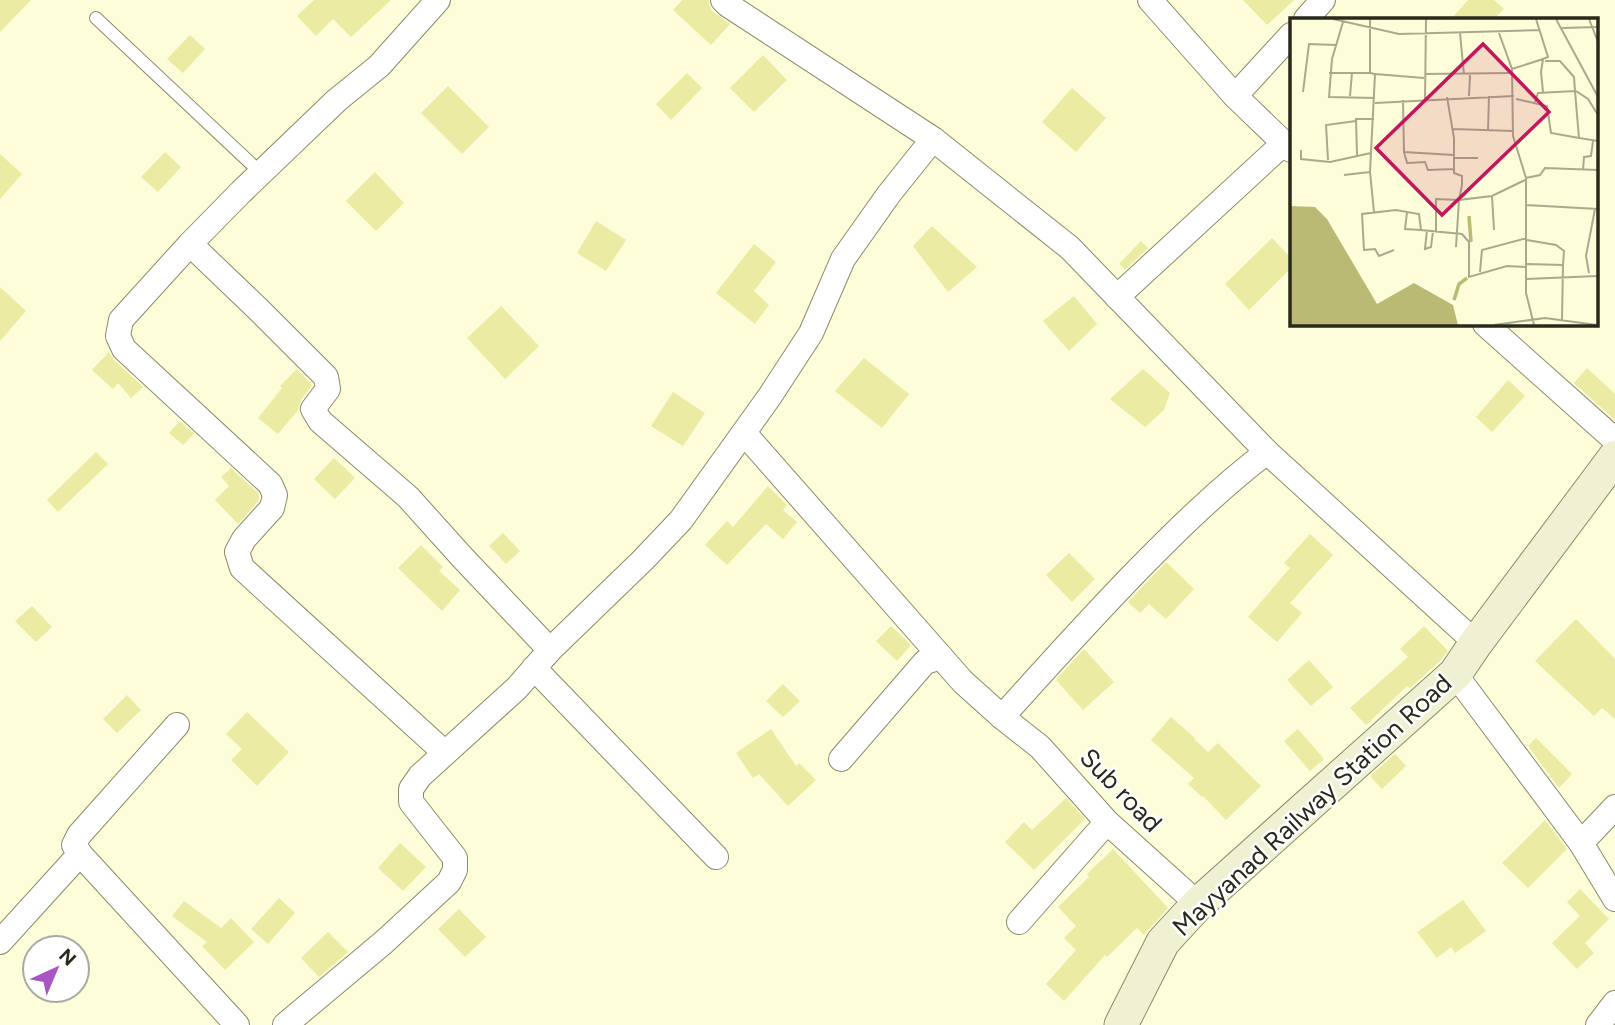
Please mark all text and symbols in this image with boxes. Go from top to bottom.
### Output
inset map [1290,18,1598,326]
street label: Mayyanad Railway Station Road [1166,667,1458,943]
street label: Sub road [1073,741,1169,839]
north arrow [21,934,91,1004]
text: N [54,944,81,971]

